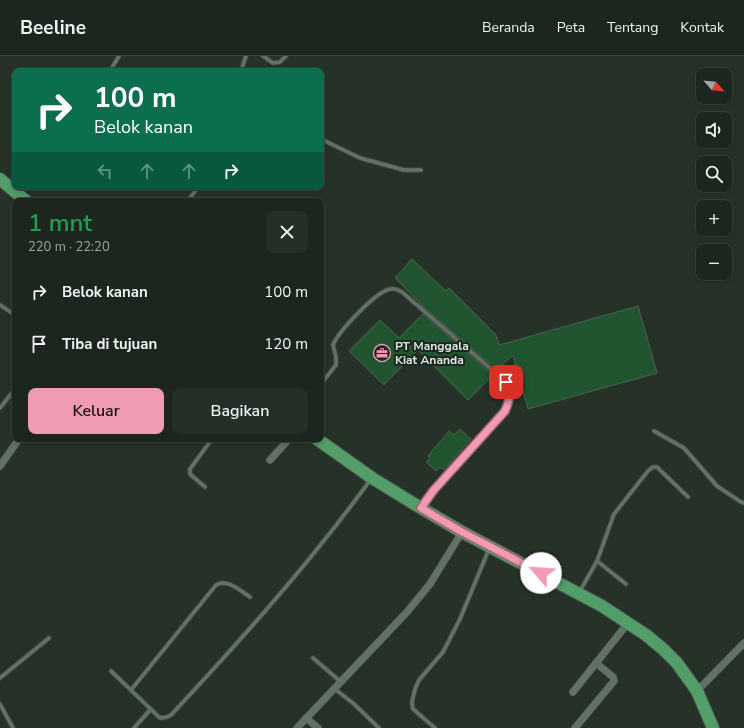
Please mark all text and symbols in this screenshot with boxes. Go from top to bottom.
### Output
text: Beeline [20,15,86,41]
text: Beranda [482,18,535,37]
text: Peta [557,18,585,37]
text: Tentang [607,18,658,37]
text: Kontak [680,18,724,37]
north arrow [696,68,732,104]
map controls [696,68,732,280]
text: 100 m [94,79,177,117]
icon: right [28,84,80,136]
button: sound [696,112,732,148]
text: Belok kanan [94,115,193,139]
button: search [696,156,732,192]
icon: left [94,160,116,182]
icon: ahead [136,160,158,182]
icon: ahead [178,160,200,182]
icon: right [220,160,242,182]
button: + [696,200,732,236]
text: 1 mnt [28,207,92,239]
button: close [266,211,308,253]
text: 220 m · 22:20 [28,238,110,256]
button: − [696,244,732,280]
icon: right [28,281,50,303]
text: Belok kanan [62,282,148,302]
text: 100 m [264,282,308,302]
icon: arrive [28,333,50,355]
text: Tiba di tujuan [62,334,157,354]
text: 120 m [264,334,308,354]
place label: PT Manggala Kiat Ananda [395,338,469,368]
office icon: PT Manggala Kiat Ananda [372,343,392,363]
pin [489,365,523,399]
icon: arrive [495,371,517,393]
button: Keluar [28,388,164,434]
button: Bagikan [172,388,308,434]
position arrow [520,552,562,594]

